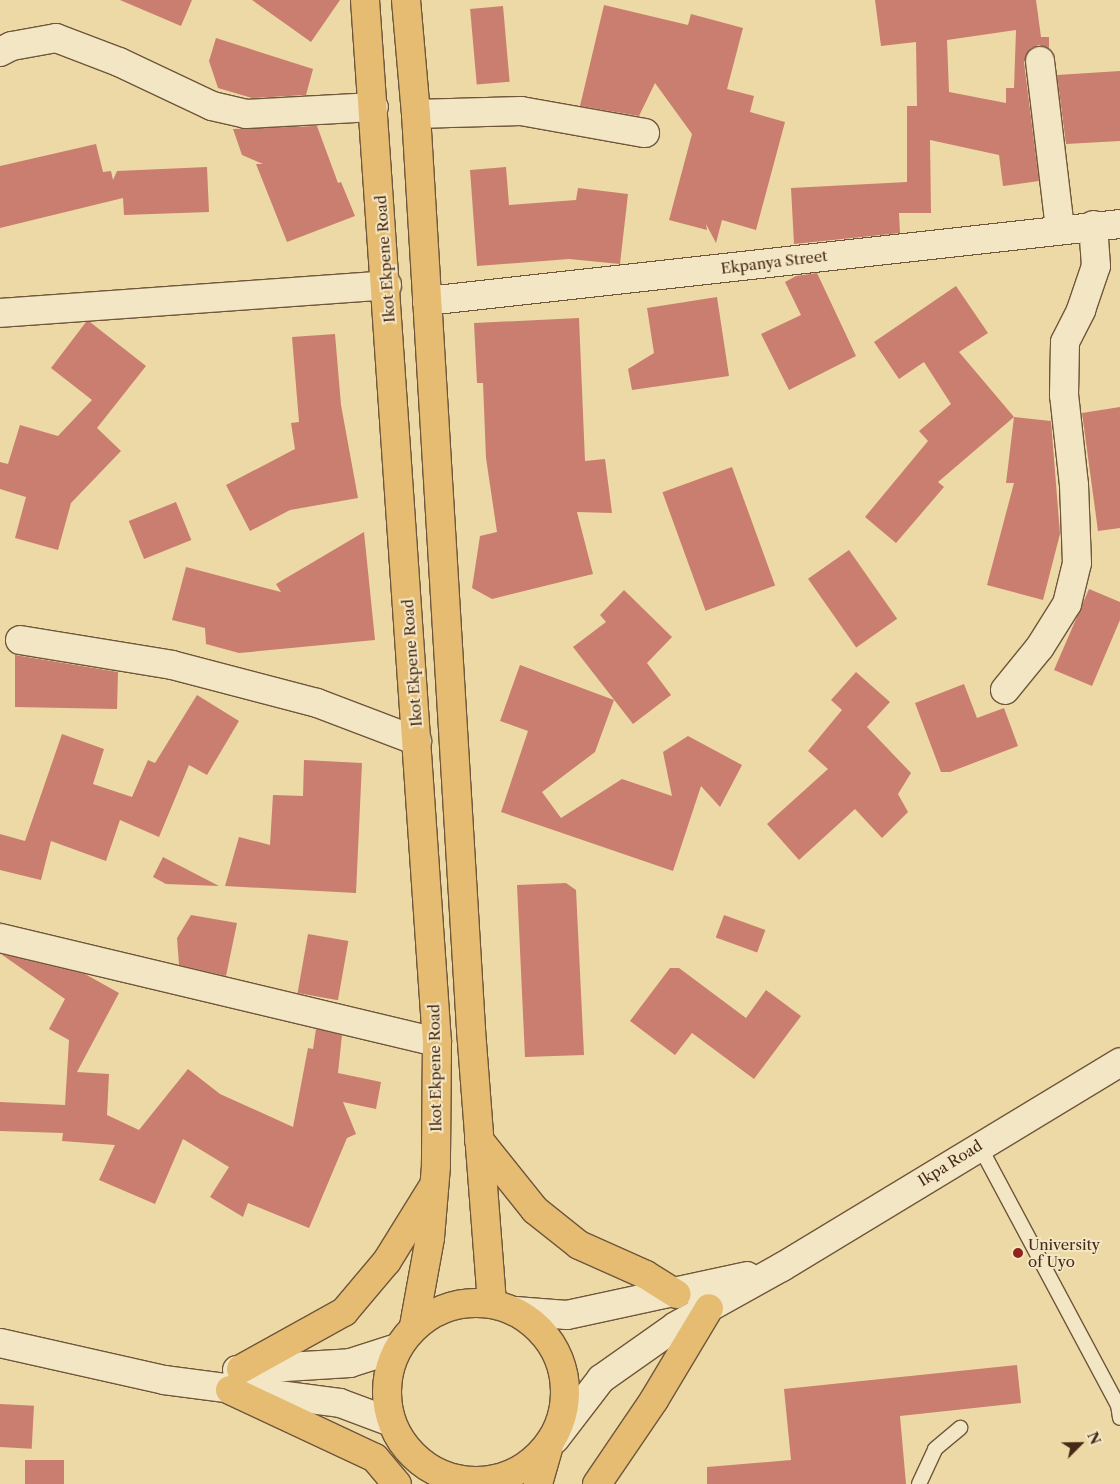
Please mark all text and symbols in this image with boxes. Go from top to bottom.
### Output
street label: Ikot Ekpene Road [372,195,398,323]
street label: Ekpanya Street [720,247,828,277]
street label: Ikot Ekpene Road [399,599,425,727]
street label: Ikot Ekpene Road [425,1004,445,1132]
street label: Ikpa Road [914,1136,986,1190]
place label: University of Uyo [1028,1235,1100,1270]
marker: University of Uyo [1012,1247,1024,1259]
north arrow [1055,1419,1105,1469]
text: N [1083,1429,1104,1447]

